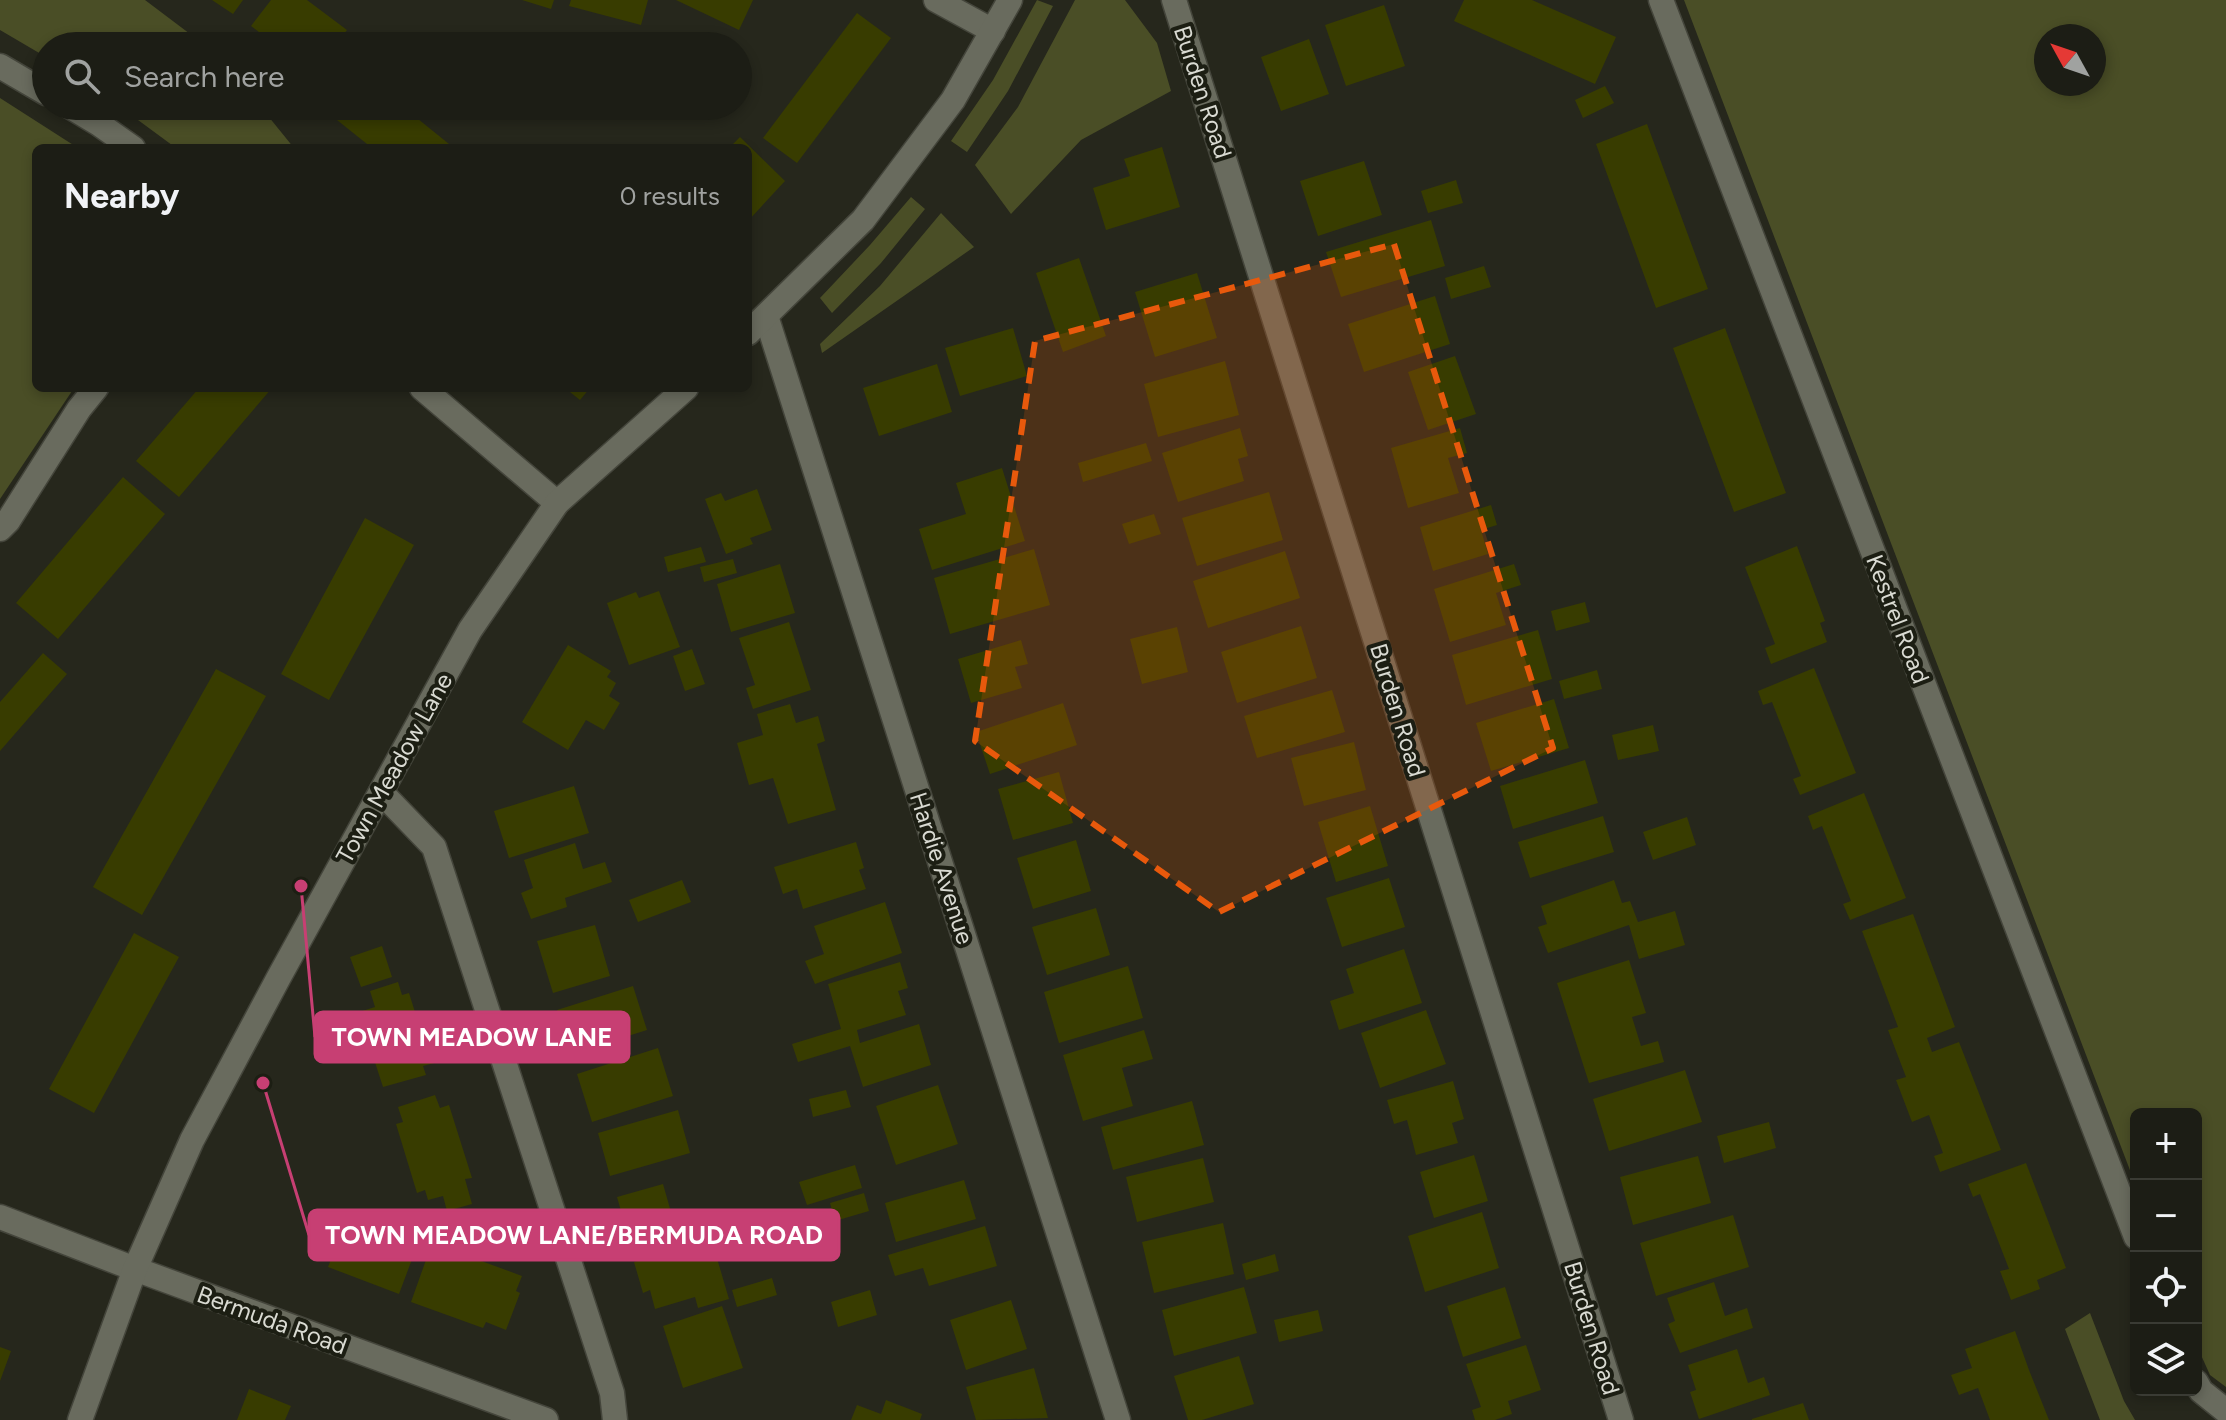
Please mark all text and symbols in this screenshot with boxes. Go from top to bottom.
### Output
street label: Burden Road [1168,22,1238,162]
north arrow [2034,24,2106,96]
search box [32,32,752,120]
icon: search [60,54,104,98]
text: Search here [124,58,284,95]
text: Nearby [64,176,179,217]
text: 0 results [620,180,720,212]
street label: Kestrel Road [1860,551,1936,687]
street label: Burden Road [1364,640,1432,780]
street label: Town Meadow Lane [330,668,458,868]
street label: Hardie Avenue [904,788,980,948]
callout: TOWN MEADOW LANE [315,1012,629,1062]
text: TOWN MEADOW LANE [331,1021,613,1053]
map controls [2130,1108,2202,1396]
button: + [2130,1108,2202,1180]
button: − [2130,1180,2202,1252]
callout: TOWN MEADOW LANE/BERMUDA ROAD [309,1210,839,1260]
text: TOWN MEADOW LANE/BERMUDA ROAD [325,1219,823,1251]
button: locate [2130,1252,2202,1324]
street label: Burden Road [1558,1258,1626,1398]
street label: Bermuda Road [193,1279,351,1361]
button: layers [2130,1324,2202,1396]

